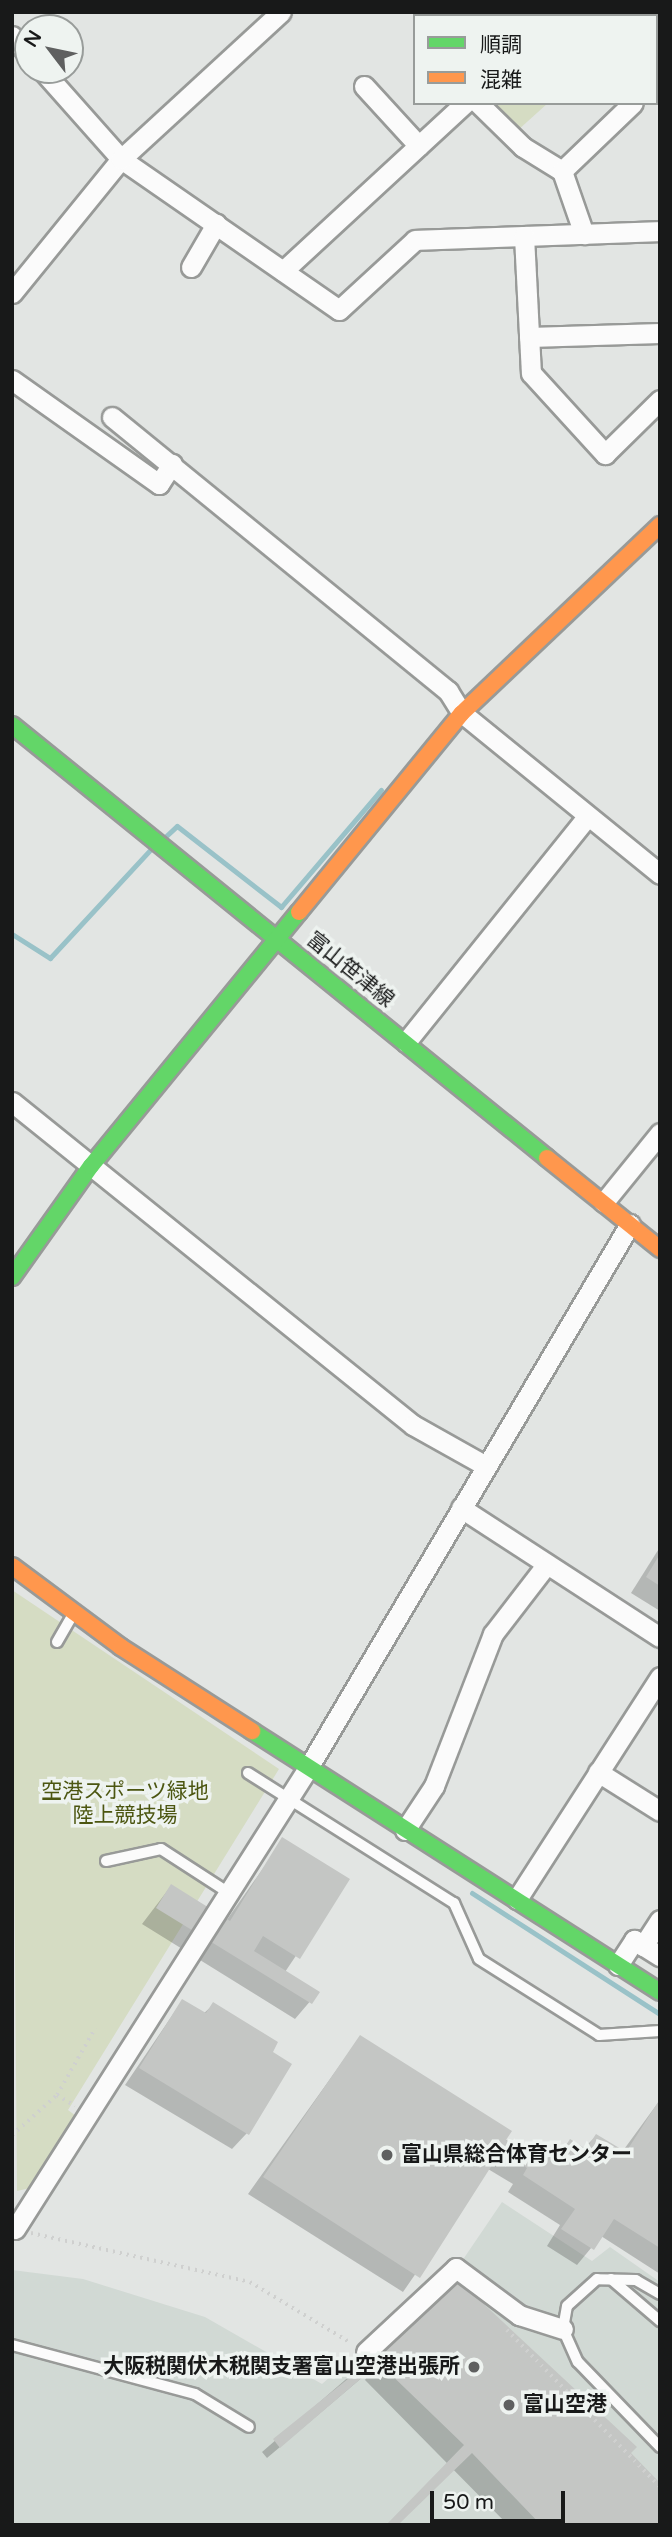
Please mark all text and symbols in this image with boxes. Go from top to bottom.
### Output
north arrow [14,14,84,84]
legend [413,14,658,105]
text: N [20,27,46,51]
text: 順調 [480,33,522,58]
text: 混雑 [480,68,522,93]
street label: 富山笹津線 [301,927,399,1013]
park label: 空港スポーツ緑地 陸上競技場 [41,1779,209,1829]
place label: 富山県総合体育センター [401,2142,632,2168]
marker: 富山県総合体育センター [379,2147,395,2163]
place label: 大阪税関伏木税関支署富山空港出張所 [103,2354,460,2380]
marker: 大阪税関伏木税関支署富山空港出張所 [466,2359,482,2375]
place label: 富山空港 [523,2392,607,2418]
marker: 富山空港 [501,2397,517,2413]
scale bar [434,2478,569,2522]
text: 50 m [443,2490,494,2515]

